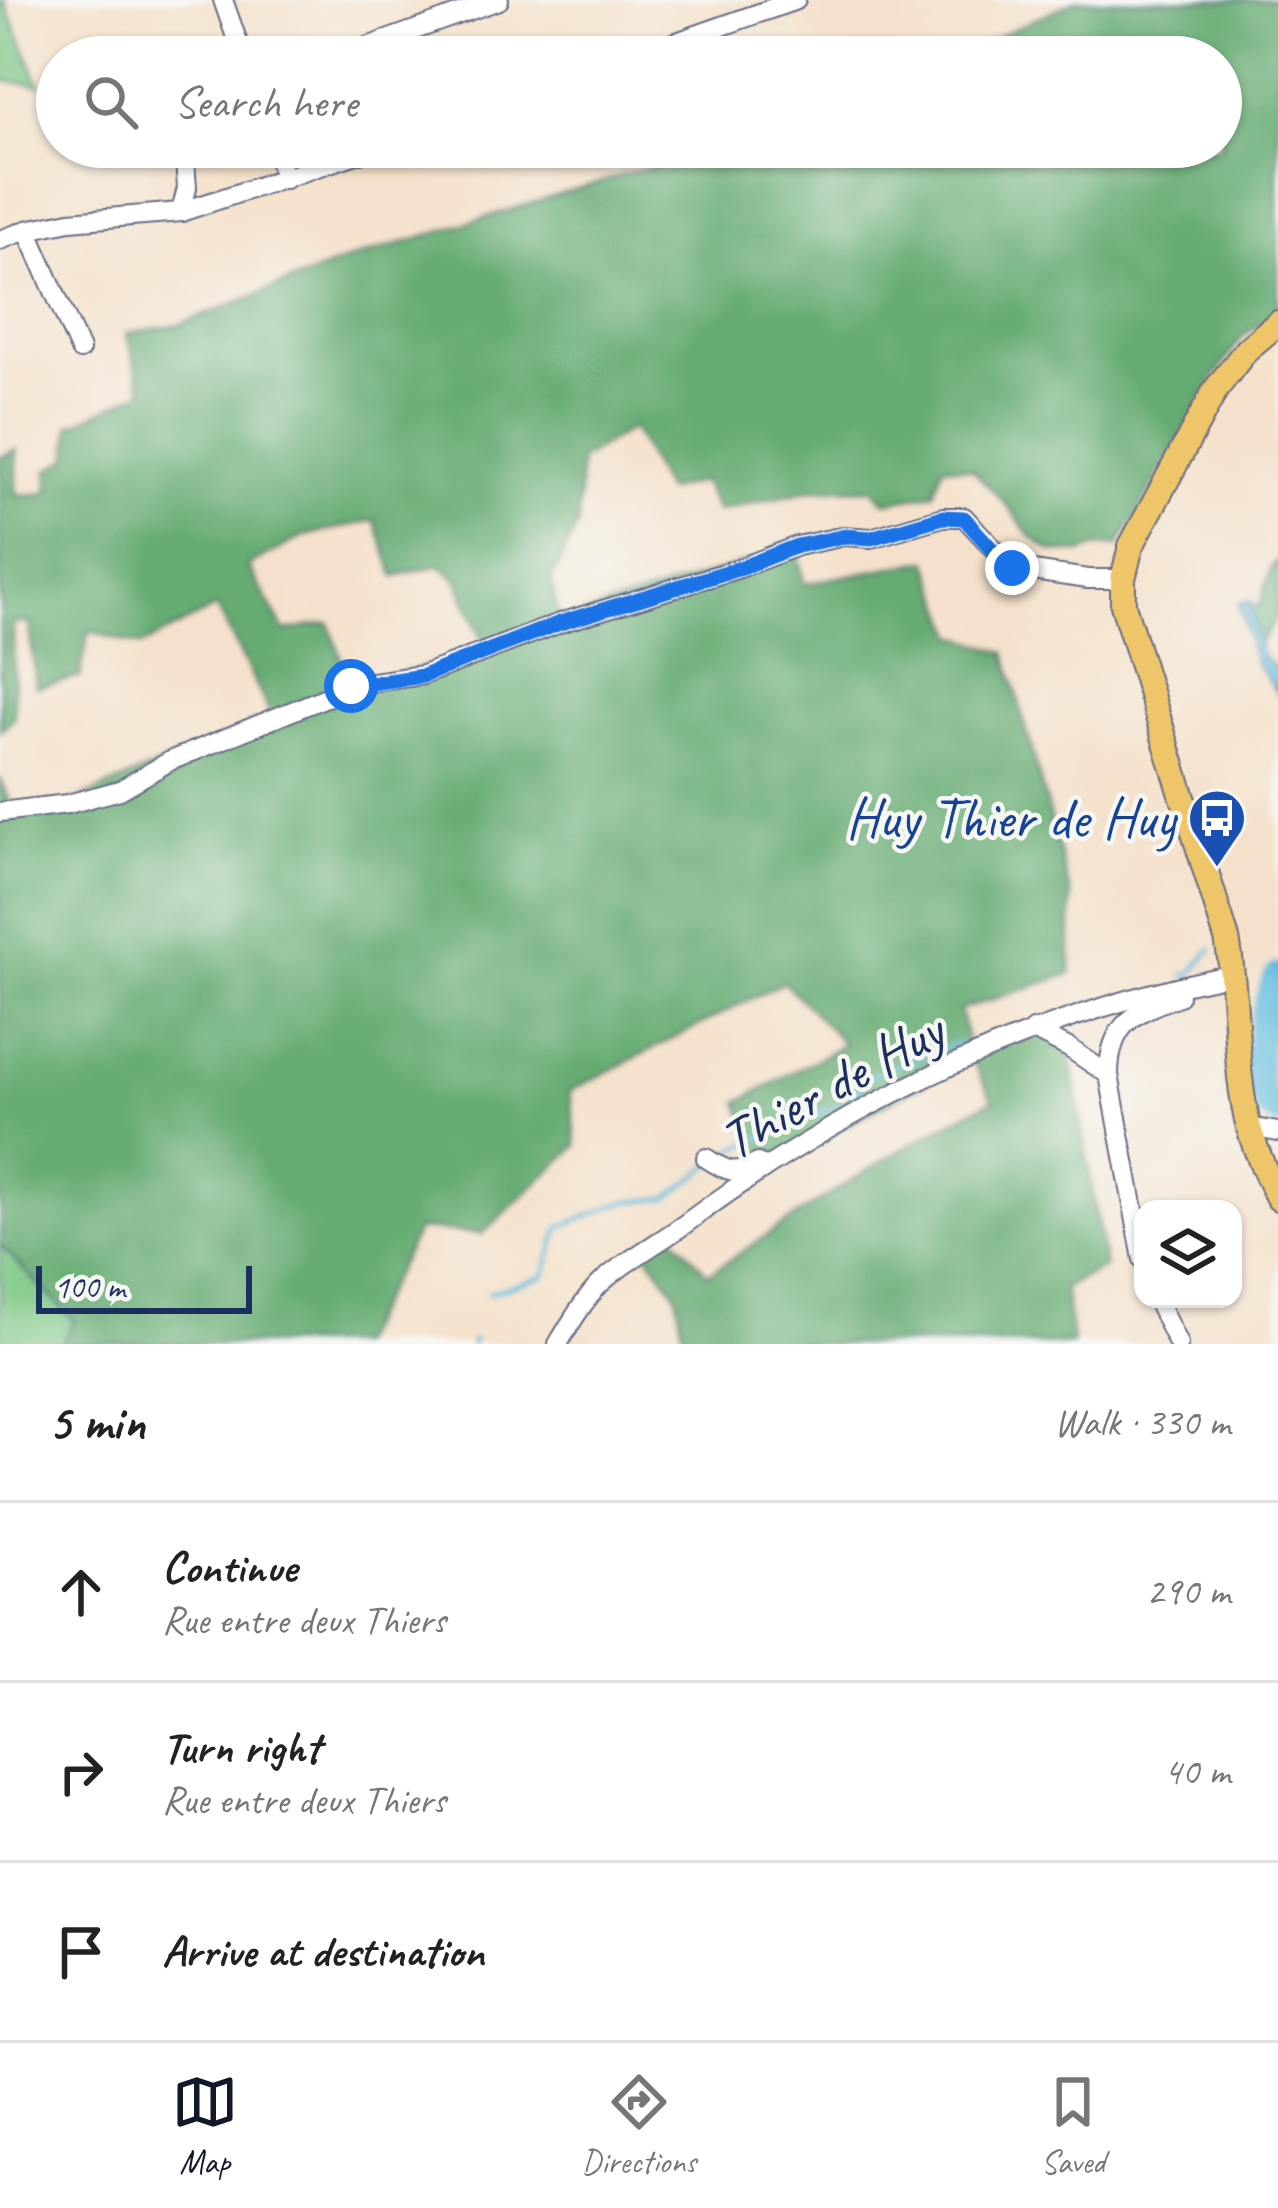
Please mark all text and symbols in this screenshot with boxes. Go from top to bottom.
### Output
search box [36,36,1242,168]
icon: search [78,69,144,135]
text: Search here [174,74,357,131]
route end [985,541,1039,595]
route start [324,659,378,713]
place label: Huy Thier de Huy [846,782,1179,854]
bus stop icon: Huy Thier de Huy [1186,787,1248,869]
street label: Thier de Huy [707,992,959,1176]
map controls [1134,1200,1242,1308]
button: layers [1134,1200,1242,1308]
scale bar [36,1260,252,1313]
text: 100 m [54,1266,125,1308]
text: 5 min [48,1390,145,1454]
text: Walk · 330 m [1054,1398,1230,1447]
text: Continue [162,1539,296,1596]
icon: ahead [48,1559,114,1625]
text: 290 m [1146,1567,1230,1616]
text: Rue entre deux Thiers [162,1596,446,1645]
text: Turn right [162,1719,320,1776]
icon: right [48,1739,114,1805]
text: 40 m [1164,1747,1230,1796]
text: Rue entre deux Thiers [162,1776,446,1825]
icon: arrive [48,1919,114,1985]
text: Arrive at destination [162,1923,484,1980]
tab: Map [172,2069,238,2183]
tab: Directions [582,2069,696,2183]
tab: Saved [1040,2069,1106,2183]

